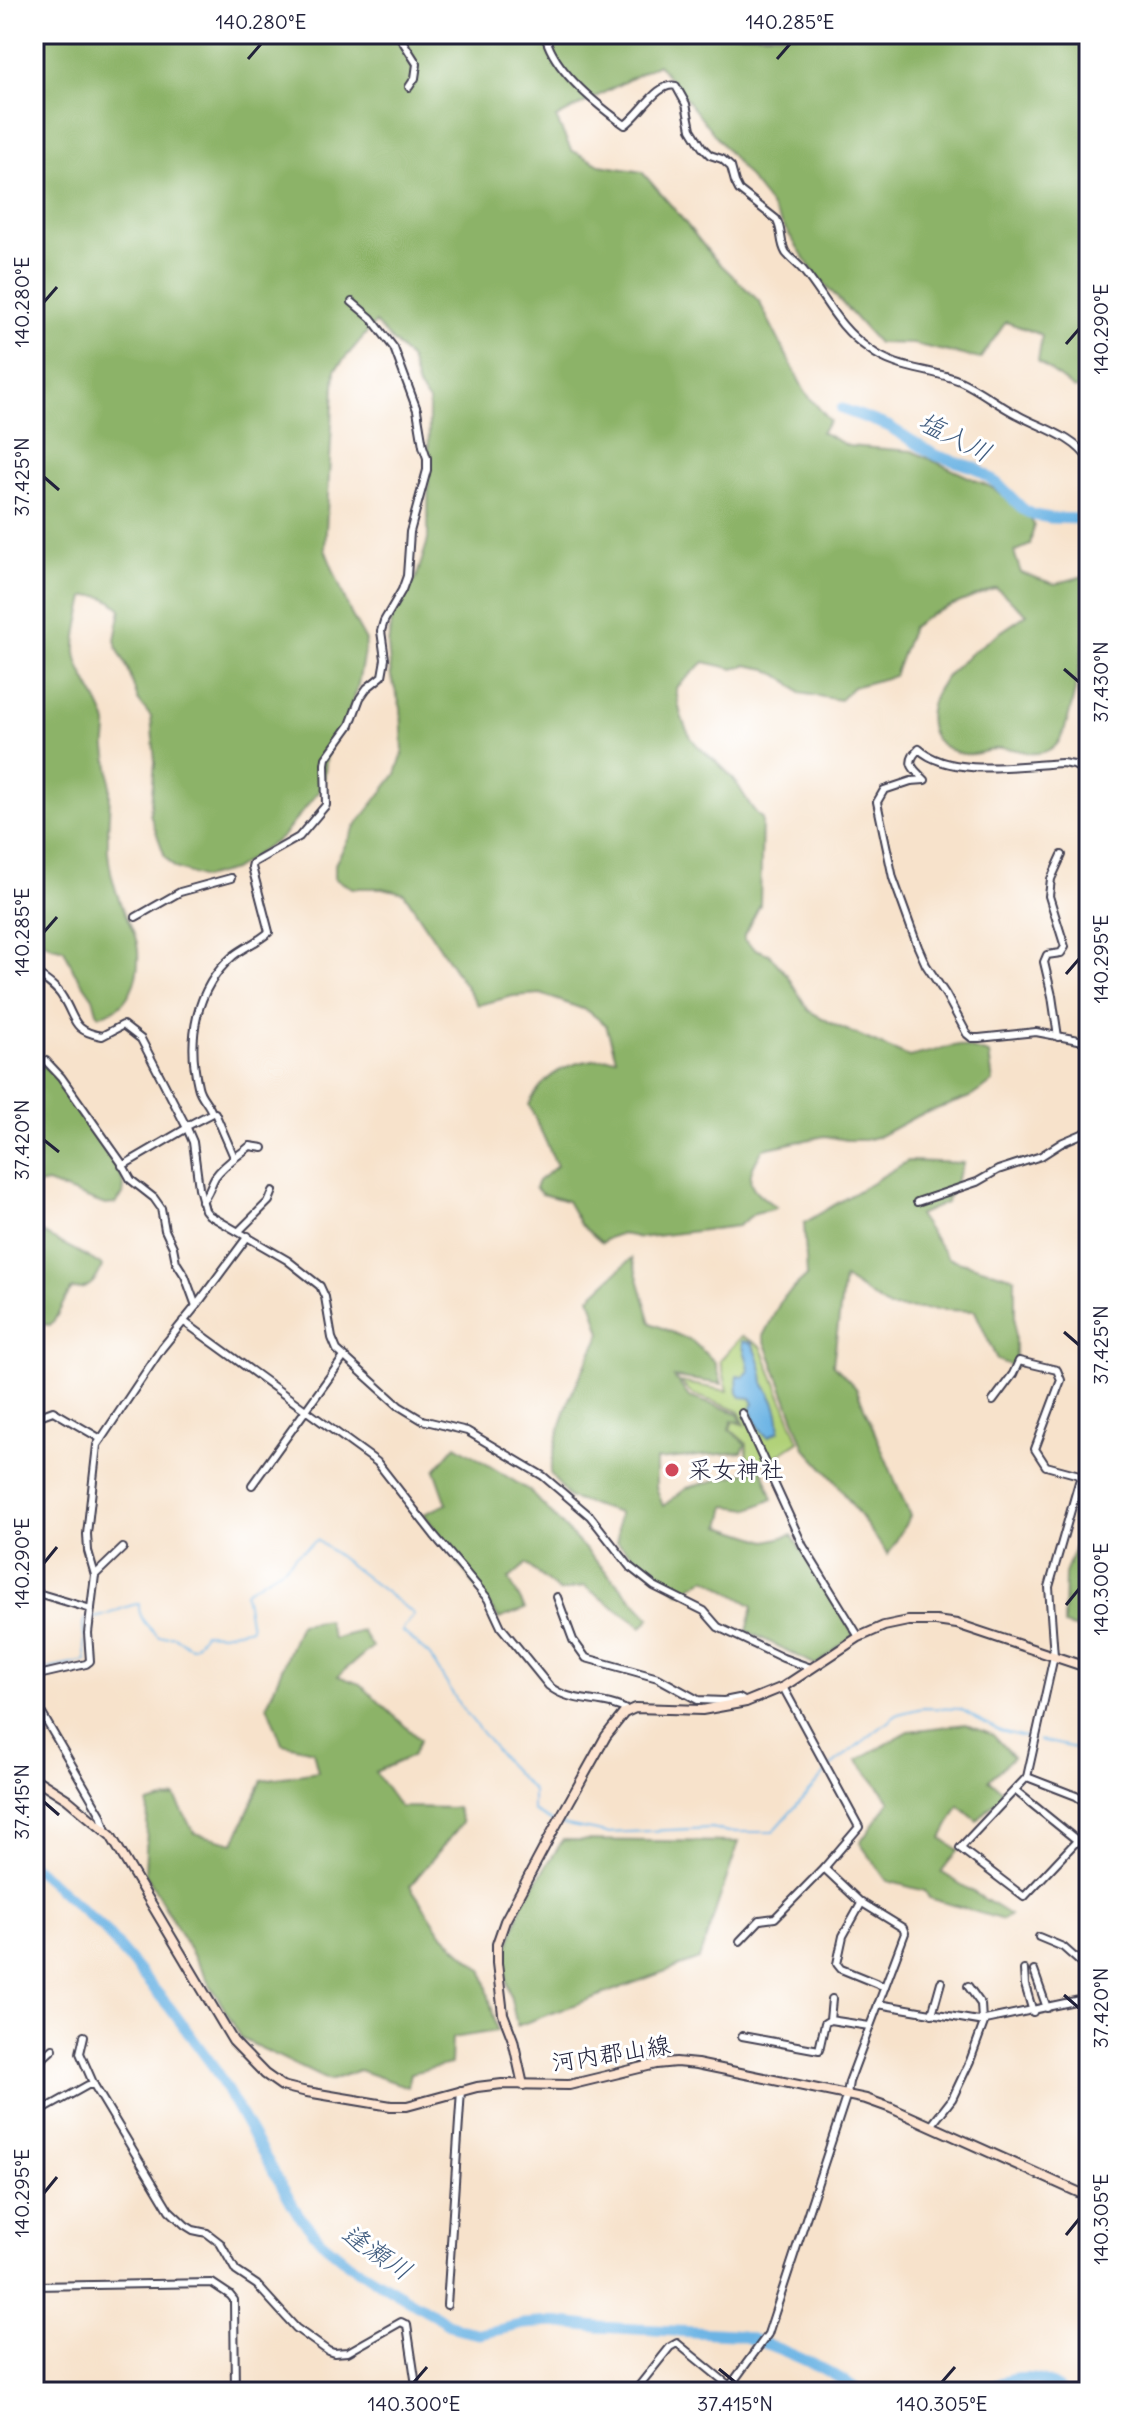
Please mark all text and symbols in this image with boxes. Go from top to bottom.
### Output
text: 140.280°E [216,9,306,34]
text: 140.285°E [745,9,835,34]
text: 140.280°E [9,257,34,347]
text: 140.290°E [1088,284,1113,374]
water label: 塩入川 [913,404,997,469]
text: 37.425°N [9,437,34,517]
text: 37.430°N [1088,641,1113,723]
text: 140.285°E [9,887,34,977]
text: 140.295°E [1088,914,1113,1004]
text: 37.420°N [9,1099,34,1181]
text: 37.425°N [1088,1305,1113,1385]
place label: 采女神社 [688,1454,784,1484]
marker: 采女神社 [663,1461,681,1479]
text: 140.290°E [9,1518,34,1608]
text: 140.300°E [1088,1543,1113,1635]
text: 37.415°N [9,1764,34,1840]
text: 37.420°N [1088,1967,1113,2049]
street label: 河内郡山線 [549,2029,672,2077]
text: 140.295°E [9,2148,34,2238]
text: 140.305°E [1088,2173,1113,2265]
water label: 逢瀬川 [336,2216,419,2287]
text: 140.300°E [368,2391,460,2416]
text: 37.415°N [697,2391,773,2416]
text: 140.305°E [896,2391,988,2416]

